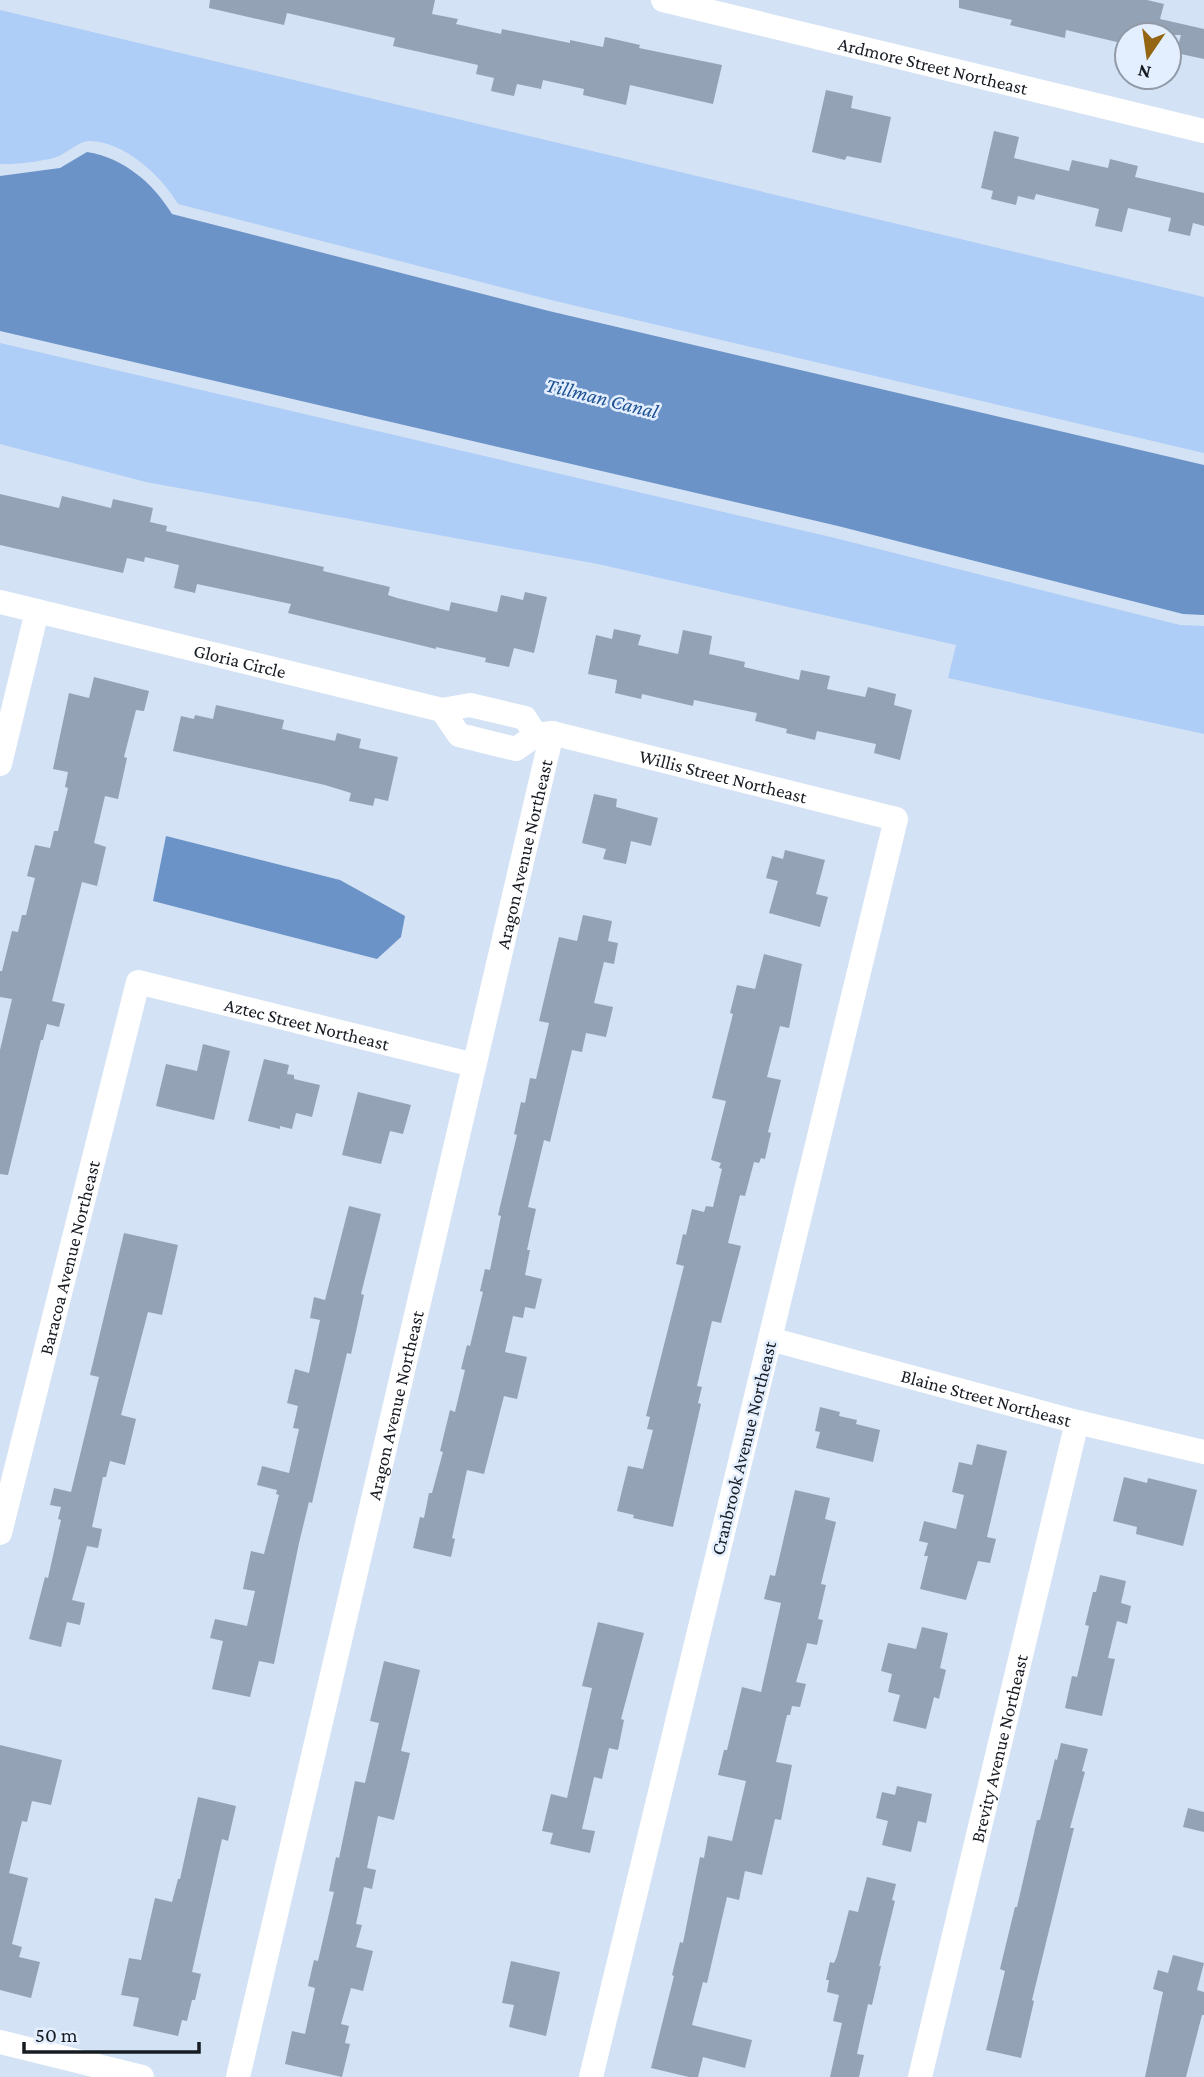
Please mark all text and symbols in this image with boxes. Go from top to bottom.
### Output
north arrow [1113,21,1183,91]
street label: Ardmore Street Northeast [836,33,1031,99]
text: N [1136,60,1153,84]
water label: Tillman Canal [543,372,662,424]
street label: Gloria Circle [192,640,288,683]
street label: Willis Street Northeast [637,745,810,808]
street label: Aragon Avenue Northeast [492,757,557,951]
street label: Aztec Street Northeast [222,994,392,1055]
street label: Baracoa Avenue Northeast [35,1158,104,1357]
street label: Aragon Avenue Northeast [363,1308,428,1502]
street label: Cranbrook Avenue Northeast [707,1338,780,1557]
street label: Blaine Street Northeast [899,1365,1074,1431]
street label: Brevity Avenue Northeast [967,1651,1032,1845]
scale bar [24,2010,200,2054]
text: 50 m [35,2023,78,2047]

